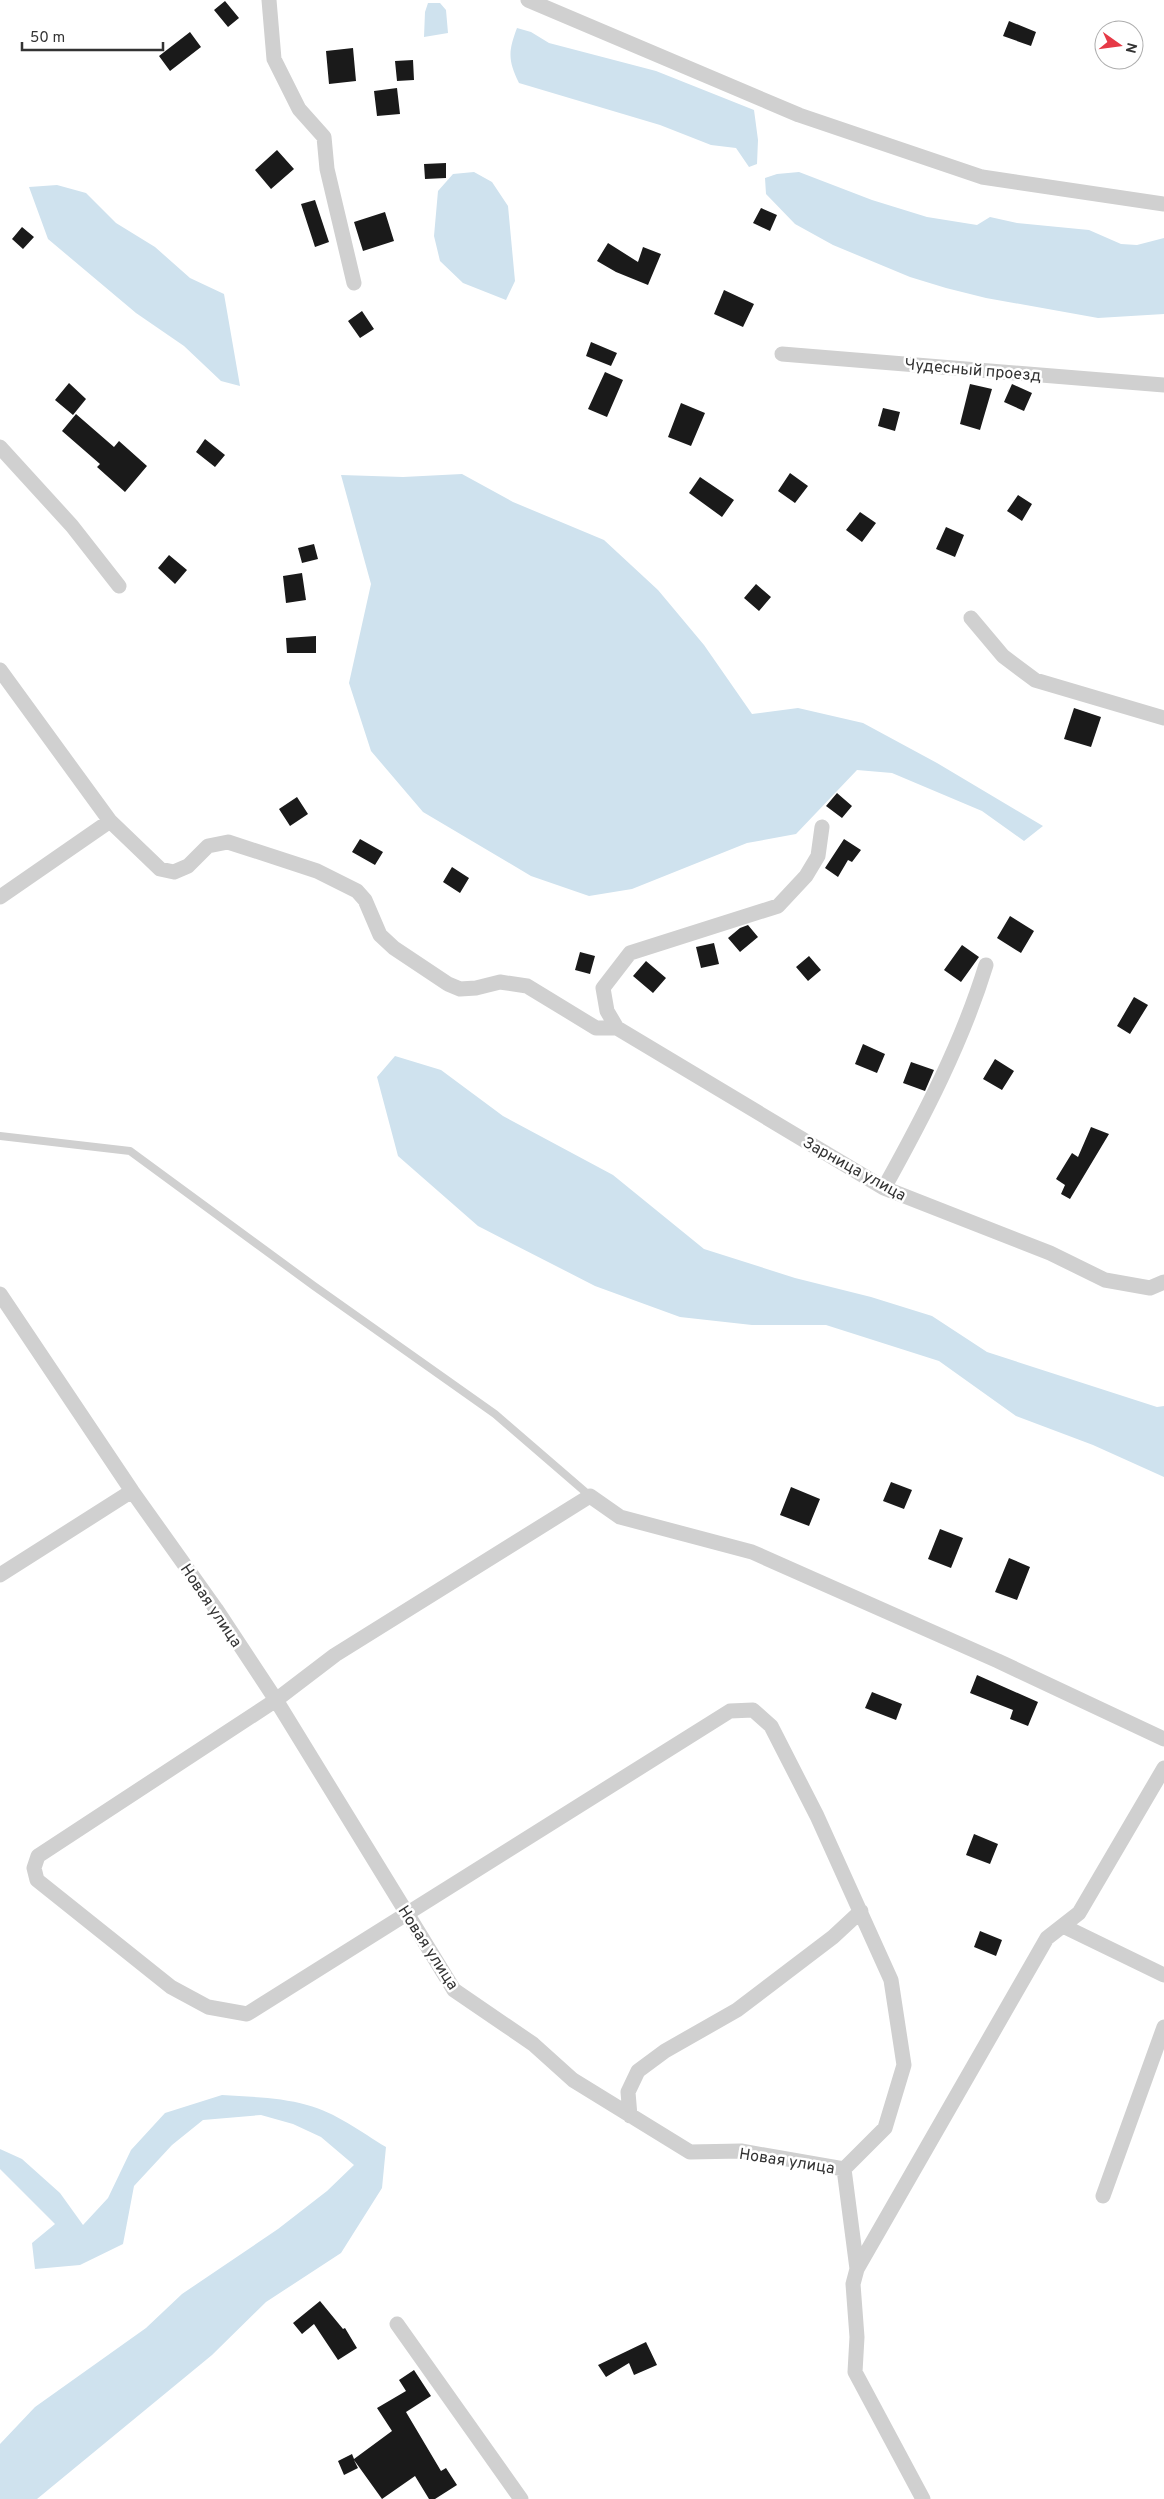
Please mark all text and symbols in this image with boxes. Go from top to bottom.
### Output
scale bar [22,20,164,52]
north arrow [1094,20,1144,70]
text: 50 m [30,29,65,48]
text: N [1121,41,1140,55]
street label: Чудесный проезд [904,355,1042,387]
street label: Зарница улица [799,1133,909,1206]
street label: Новая улица [175,1561,246,1652]
street label: Новая улица [393,1902,462,1994]
street label: Новая улица [737,2145,836,2179]

